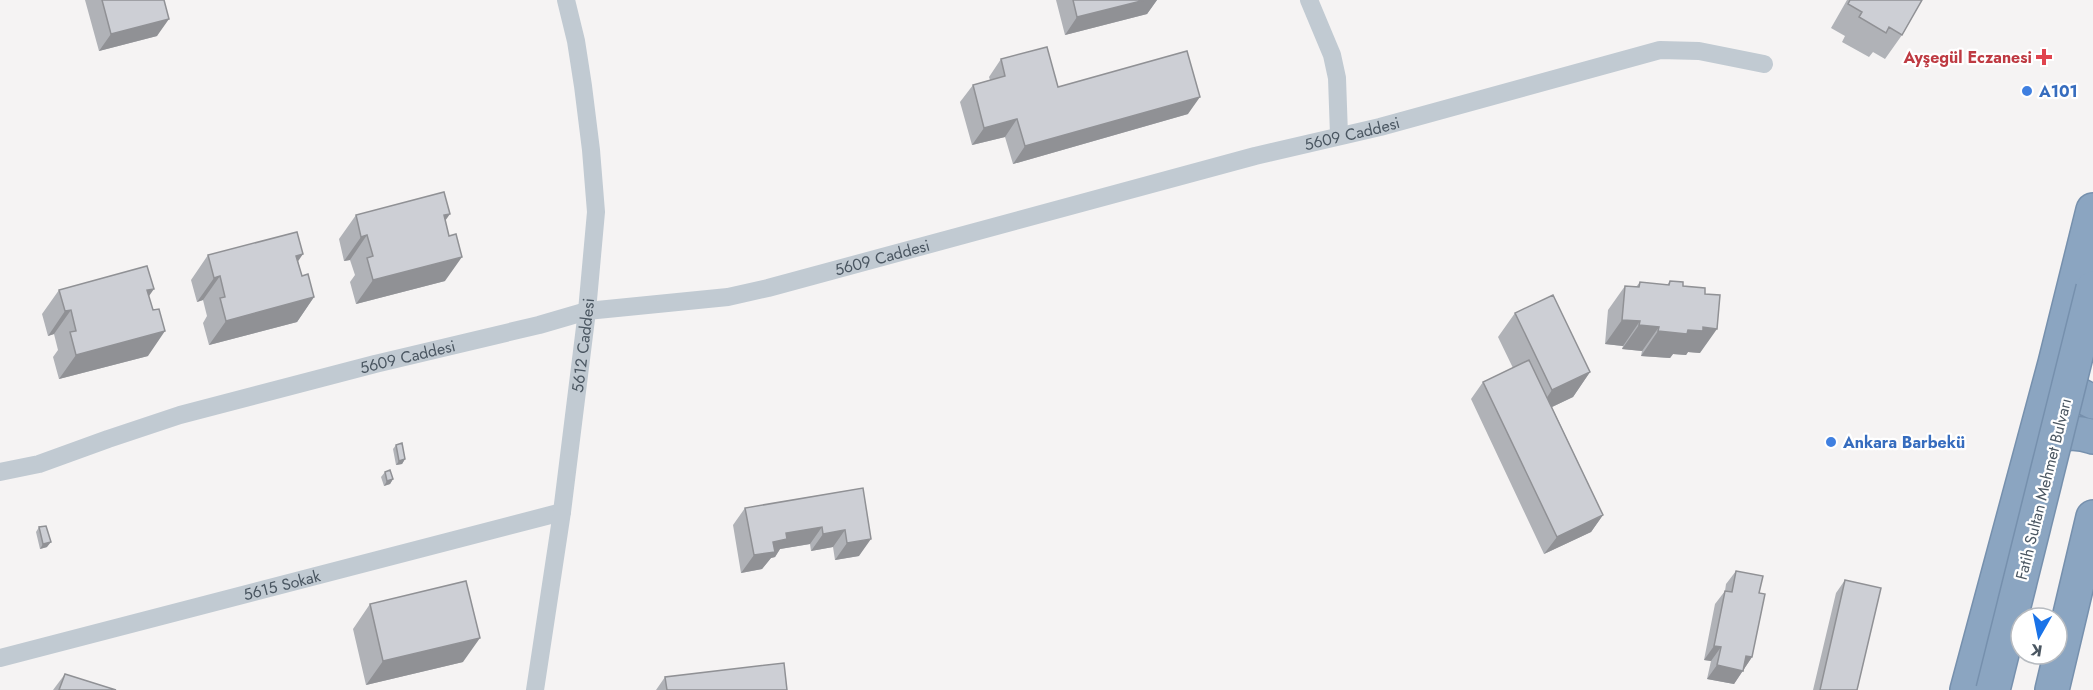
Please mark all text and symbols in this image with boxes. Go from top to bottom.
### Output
place label: Ayşegül Eczanesi [1903,46,2032,69]
marker: Ayşegül Eczanesi [2037,50,2051,64]
place label: A101 [2038,80,2078,103]
marker: A101 [2020,84,2034,98]
street label: 5609 Caddesi [1302,111,1402,156]
street label: 5609 Caddesi [832,234,932,281]
street label: 5612 Caddesi [566,297,600,394]
street label: 5609 Caddesi [357,334,458,380]
street label: Fatih Sultan Mehmet Bulvarı [2010,396,2077,582]
place label: Ankara Barbekü [1842,431,1965,454]
marker: Ankara Barbekü [1824,435,1838,449]
street label: 5615 Sokak [241,564,324,606]
north arrow [2009,606,2069,666]
text: K [2029,638,2044,663]

